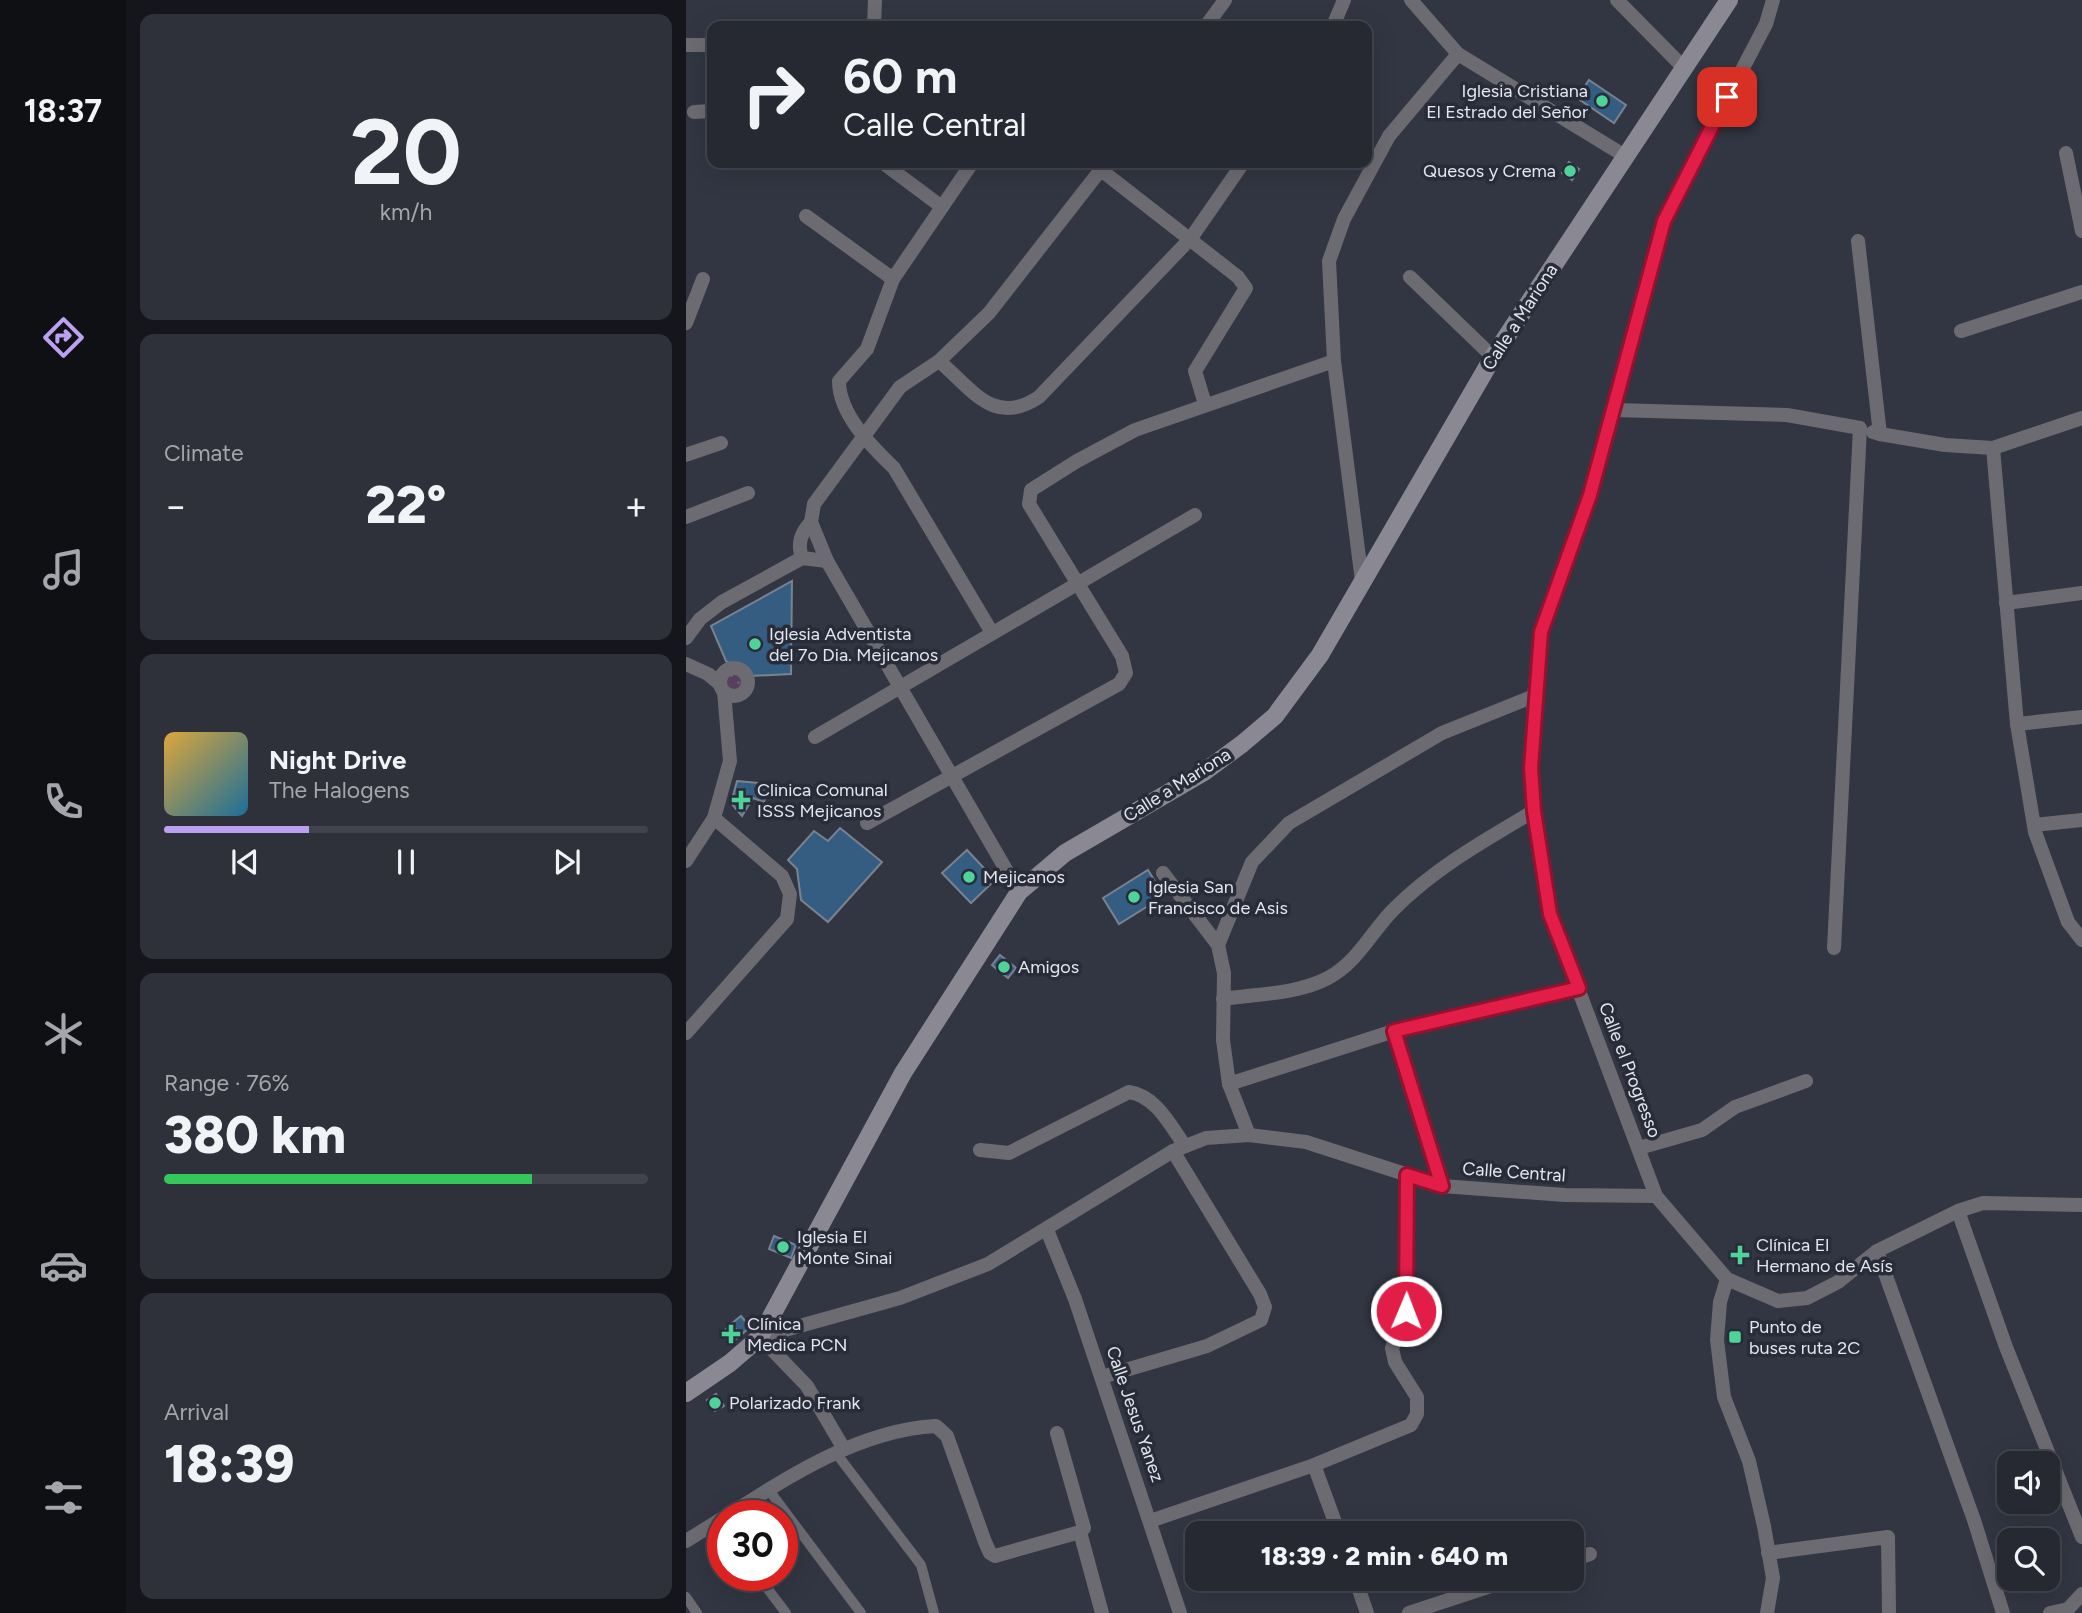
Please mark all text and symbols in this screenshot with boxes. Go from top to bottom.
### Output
text: 60 m [843,46,958,105]
icon: right [728,49,819,140]
pin [1697,67,1757,127]
icon: arrive [1708,78,1746,116]
place label: Iglesia Cristiana El Estrado del Señor [1426,80,1588,123]
text: 18:37 [24,92,102,130]
marker: Iglesia Cristiana El Estrado del Señor [1594,93,1610,109]
text: 20 [350,98,462,207]
text: Calle Central [843,106,1027,144]
place label: Quesos y Crema [1423,160,1556,182]
marker: Quesos y Crema [1562,163,1578,179]
text: km/h [380,198,432,226]
street label: Calle a Mariona [1477,260,1563,374]
icon: directions [39,313,88,362]
text: Climate [164,439,243,467]
text: 22° [365,474,447,536]
text: − [164,483,188,529]
text: + [624,483,648,529]
icon: music [39,545,88,594]
place label: Iglesia Adventista del 7o Dia. Mejicanos [769,623,938,666]
marker: Iglesia Adventista del 7o Dia. Mejicanos [747,636,763,652]
street label: Calle a Mariona [1119,743,1235,827]
text: Night Drive [269,744,406,776]
text: The Halogens [269,776,410,804]
icon: phone [39,777,88,826]
place label: Clinica Comunal ISSS Mejicanos [757,779,888,822]
marker: Clinica Comunal ISSS Mejicanos [731,790,751,810]
icon: previous [226,843,264,881]
icon: pause [387,843,425,881]
icon: next [548,843,586,881]
place label: Mejicanos [983,866,1065,888]
marker: Mejicanos [961,869,977,885]
place label: Iglesia San Francisco de Asis [1148,876,1288,919]
marker: Iglesia San Francisco de Asis [1126,889,1142,905]
place label: Amigos [1018,956,1079,978]
marker: Amigos [996,959,1012,975]
street label: Calle el Progresso [1594,999,1666,1141]
icon: climate [39,1009,88,1058]
text: Range · 76% [164,1069,290,1097]
text: 380 km [164,1104,346,1166]
street label: Calle Central [1462,1157,1566,1187]
place label: Iglesia El Monte Sinai [797,1226,892,1269]
place label: Clínica El Hermano de Asís [1756,1234,1893,1277]
marker: Iglesia El Monte Sinai [775,1239,791,1255]
icon: car [39,1241,88,1290]
marker: Clínica El Hermano de Asís [1730,1245,1750,1265]
position arrow [1369,1274,1443,1348]
place label: Clínica Medica PCN [747,1313,847,1356]
place label: Punto de buses ruta 2C [1749,1316,1860,1359]
marker: Clínica Medica PCN [721,1324,741,1344]
marker: Punto de buses ruta 2C [1727,1329,1743,1345]
street label: Calle Jesus Yanez [1101,1343,1169,1485]
place label: Polarizado Frank [729,1392,860,1414]
marker: Polarizado Frank [707,1395,723,1411]
text: Arrival [164,1398,229,1426]
text: 18:39 [164,1433,294,1495]
map controls [1997,1451,2060,1591]
button: sound [1997,1451,2060,1514]
icon: filters [39,1473,88,1522]
speed limit sign: 30 [707,1500,798,1591]
button: search [1997,1528,2060,1591]
text: 18:39 · 2 min · 640 m [1261,1540,1508,1572]

